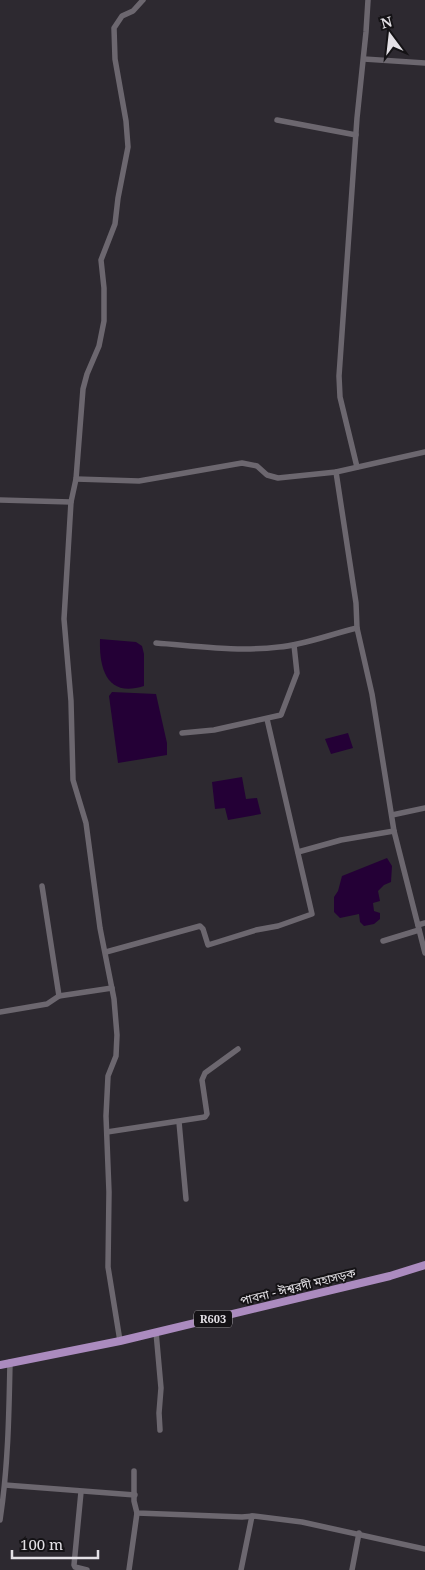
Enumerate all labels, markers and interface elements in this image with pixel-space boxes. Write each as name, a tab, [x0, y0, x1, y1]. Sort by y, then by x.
north arrow	[365, 10, 415, 60]
text: N	[379, 11, 394, 33]
street label: পাবনা - ঈশ্বরদী মহাসড়ক	[238, 1264, 358, 1309]
road number: R603	[194, 1310, 232, 1328]
scale bar	[12, 1528, 99, 1560]
text: 100 m	[20, 1534, 63, 1554]

